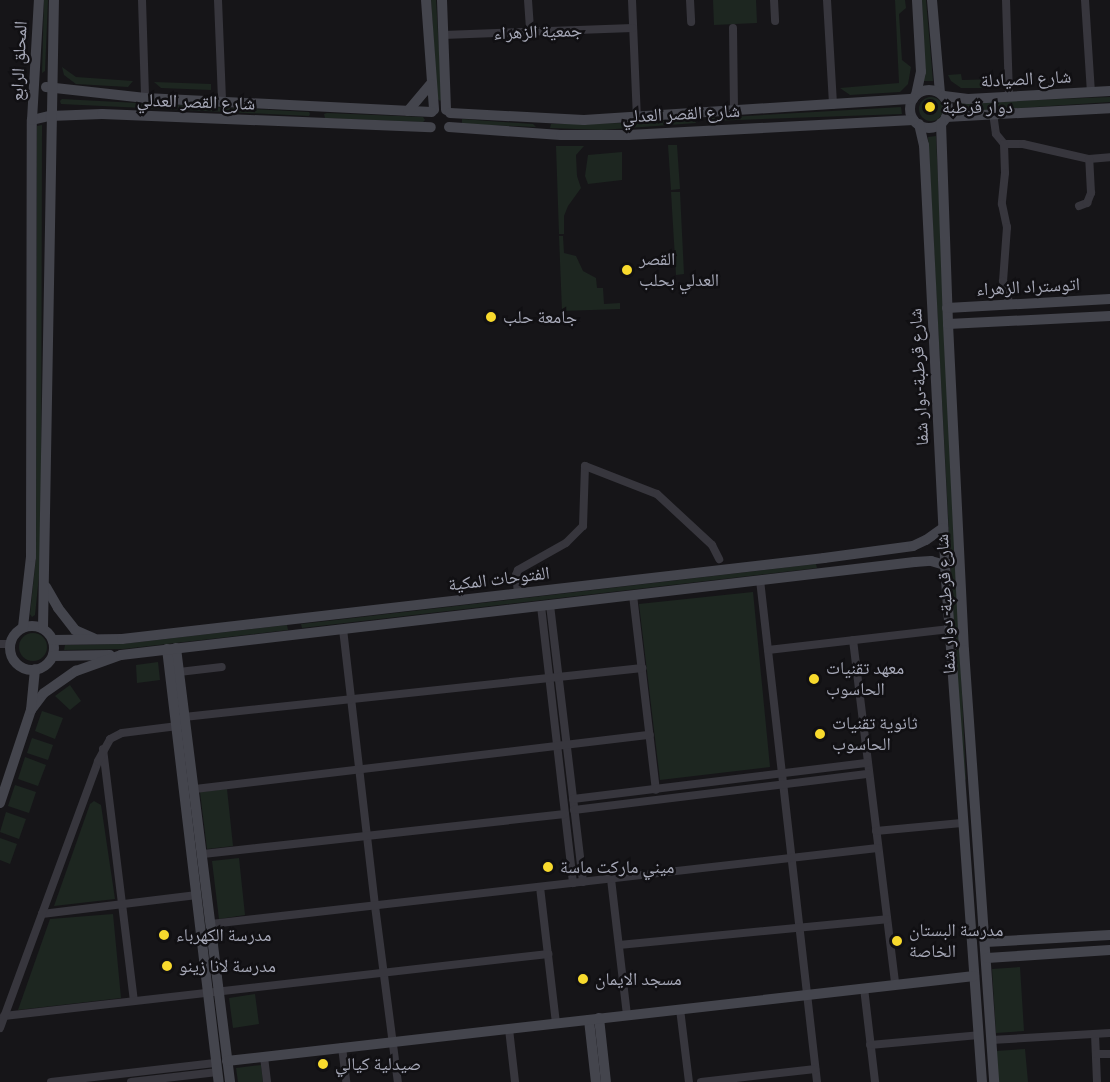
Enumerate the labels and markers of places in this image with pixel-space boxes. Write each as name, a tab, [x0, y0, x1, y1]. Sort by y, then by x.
place label: دوار قرطبة	[942, 96, 1013, 118]
marker: دوار قرطبة	[923, 100, 937, 114]
place label: القصر العدلي بحلب	[639, 249, 719, 292]
marker: القصر العدلي بحلب	[620, 263, 634, 277]
place label: جامعة حلب	[503, 306, 577, 328]
marker: جامعة حلب	[484, 310, 498, 324]
place label: معهد تقنيات الحاسوب	[826, 658, 904, 700]
marker: معهد تقنيات الحاسوب	[807, 672, 821, 686]
place label: ثانوية تقنيات الحاسوب	[832, 713, 918, 756]
marker: ثانوية تقنيات الحاسوب	[813, 727, 827, 741]
place label: ميني ماركت ماسة	[560, 856, 675, 878]
marker: ميني ماركت ماسة	[541, 860, 555, 874]
place label: مدرسة البستان الخاصة	[909, 920, 1003, 962]
place label: مدرسة الكهرباء	[176, 924, 271, 946]
marker: مدرسة الكهرباء	[157, 928, 171, 942]
marker: مدرسة البستان الخاصة	[890, 934, 904, 948]
place label: مدرسة لانا زينو	[179, 955, 276, 977]
marker: مدرسة لانا زينو	[160, 959, 174, 973]
place label: مسجد الايمان	[595, 968, 682, 990]
marker: مسجد الايمان	[576, 972, 590, 986]
place label: صيدلية كيالي	[335, 1053, 421, 1075]
marker: صيدلية كيالي	[316, 1057, 330, 1071]

